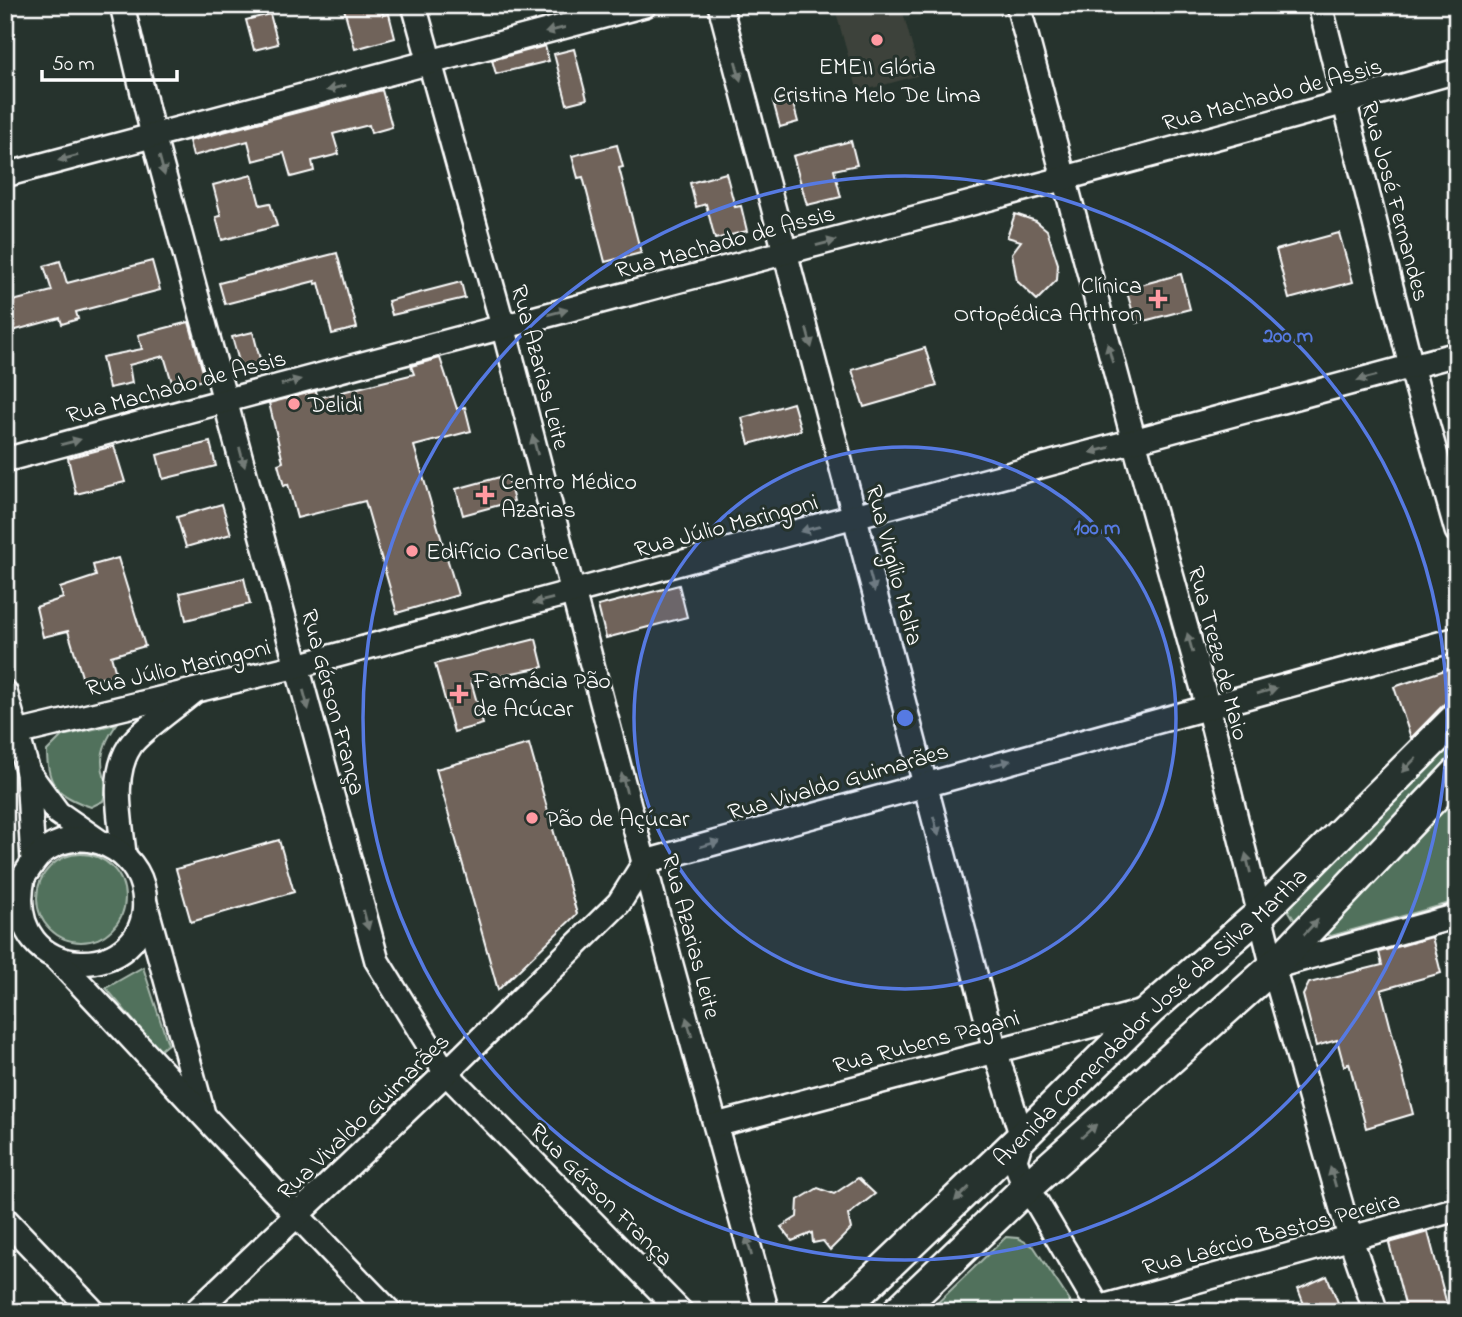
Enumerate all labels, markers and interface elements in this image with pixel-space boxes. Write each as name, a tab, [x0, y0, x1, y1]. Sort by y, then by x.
one-way arrow	[545, 25, 566, 35]
marker: EMEII Glória Cristina Melo De Lima	[869, 32, 885, 48]
scale bar	[42, 38, 177, 82]
text: 50 m	[52, 50, 95, 80]
street label: Rua Machado de Assis	[1159, 50, 1387, 143]
place label: EMEII Glória Cristina Melo De Lima	[773, 51, 981, 114]
one-way arrow	[733, 61, 743, 82]
one-way arrow	[324, 83, 346, 94]
street label: Rua José Fernandes	[1350, 98, 1437, 306]
one-way arrow	[57, 153, 79, 164]
one-way arrow	[157, 156, 168, 178]
street label: Rua Machado de Assis	[612, 197, 840, 290]
one-way arrow	[816, 237, 837, 247]
place label: Clínica Ortopédica Arthron	[954, 270, 1142, 333]
street label: Rua Azarias Leite	[500, 281, 577, 454]
marker: Clínica Ortopédica Arthron	[1148, 289, 1168, 309]
one-way arrow	[547, 306, 569, 317]
text: 200 m	[1262, 322, 1313, 352]
one-way arrow	[804, 327, 815, 349]
one-way arrow	[1104, 341, 1115, 363]
street label: Rua Machado de Assis	[63, 342, 291, 435]
one-way arrow	[1356, 373, 1378, 384]
one-way arrow	[280, 376, 302, 387]
place label: Delidi	[307, 389, 363, 424]
marker: Delidi	[286, 396, 302, 412]
one-way arrow	[529, 433, 540, 455]
one-way arrow	[61, 436, 82, 446]
one-way arrow	[1089, 445, 1111, 456]
one-way arrow	[237, 447, 247, 468]
place label: Centro Médico Azarias	[501, 466, 637, 529]
street label: Rua Virgílio Malta	[854, 482, 931, 650]
marker: Centro Médico Azarias	[475, 485, 495, 505]
street label: Rua Júlio Maringoni	[631, 486, 822, 569]
text: 100 m	[1074, 514, 1120, 544]
one-way arrow	[799, 525, 820, 535]
place label: Edifício Caribe	[426, 536, 569, 571]
marker: Edifício Caribe	[404, 543, 420, 559]
street label: Rua Treze de Maio	[1176, 563, 1257, 745]
one-way arrow	[868, 572, 878, 593]
one-way arrow	[532, 596, 554, 607]
street label: Rua Gérson França	[290, 606, 373, 799]
street label: Rua Júlio Maringoni	[83, 631, 274, 708]
one-way arrow	[1184, 632, 1195, 654]
place label: Farmácia Pão de Acúcar	[472, 665, 611, 728]
one-way arrow	[1257, 685, 1279, 696]
marker: Farmácia Pão de Acúcar	[451, 686, 467, 702]
one-way arrow	[302, 690, 312, 711]
centre of rings	[893, 706, 917, 730]
street label: Rua Vivaldo Guimarães	[724, 735, 953, 832]
one-way arrow	[1400, 757, 1417, 774]
one-way arrow	[990, 758, 1011, 768]
one-way arrow	[618, 772, 629, 794]
place label: Pão de Açúcar	[546, 803, 690, 838]
marker: Pão de Açúcar	[524, 810, 540, 826]
one-way arrow	[932, 816, 942, 837]
one-way arrow	[700, 838, 722, 849]
street label: Rua Azarias Leite	[651, 850, 728, 1023]
one-way arrow	[1242, 852, 1253, 874]
street label: Avenida Comendador José da Silva Martha	[986, 861, 1317, 1176]
one-way arrow	[361, 909, 372, 931]
one-way arrow	[1302, 919, 1318, 936]
street label: Rua Rubens Pagani	[830, 1002, 1024, 1085]
one-way arrow	[683, 1016, 693, 1037]
street label: Rua Vivaldo Guimarães	[271, 1026, 459, 1210]
street label: Rua Gérson França	[520, 1116, 680, 1276]
one-way arrow	[1081, 1124, 1098, 1139]
one-way arrow	[1327, 1166, 1337, 1187]
street label: Rua Laércio Bastos Pereira	[1139, 1184, 1404, 1287]
one-way arrow	[953, 1186, 971, 1202]
one-way arrow	[743, 1235, 754, 1257]

